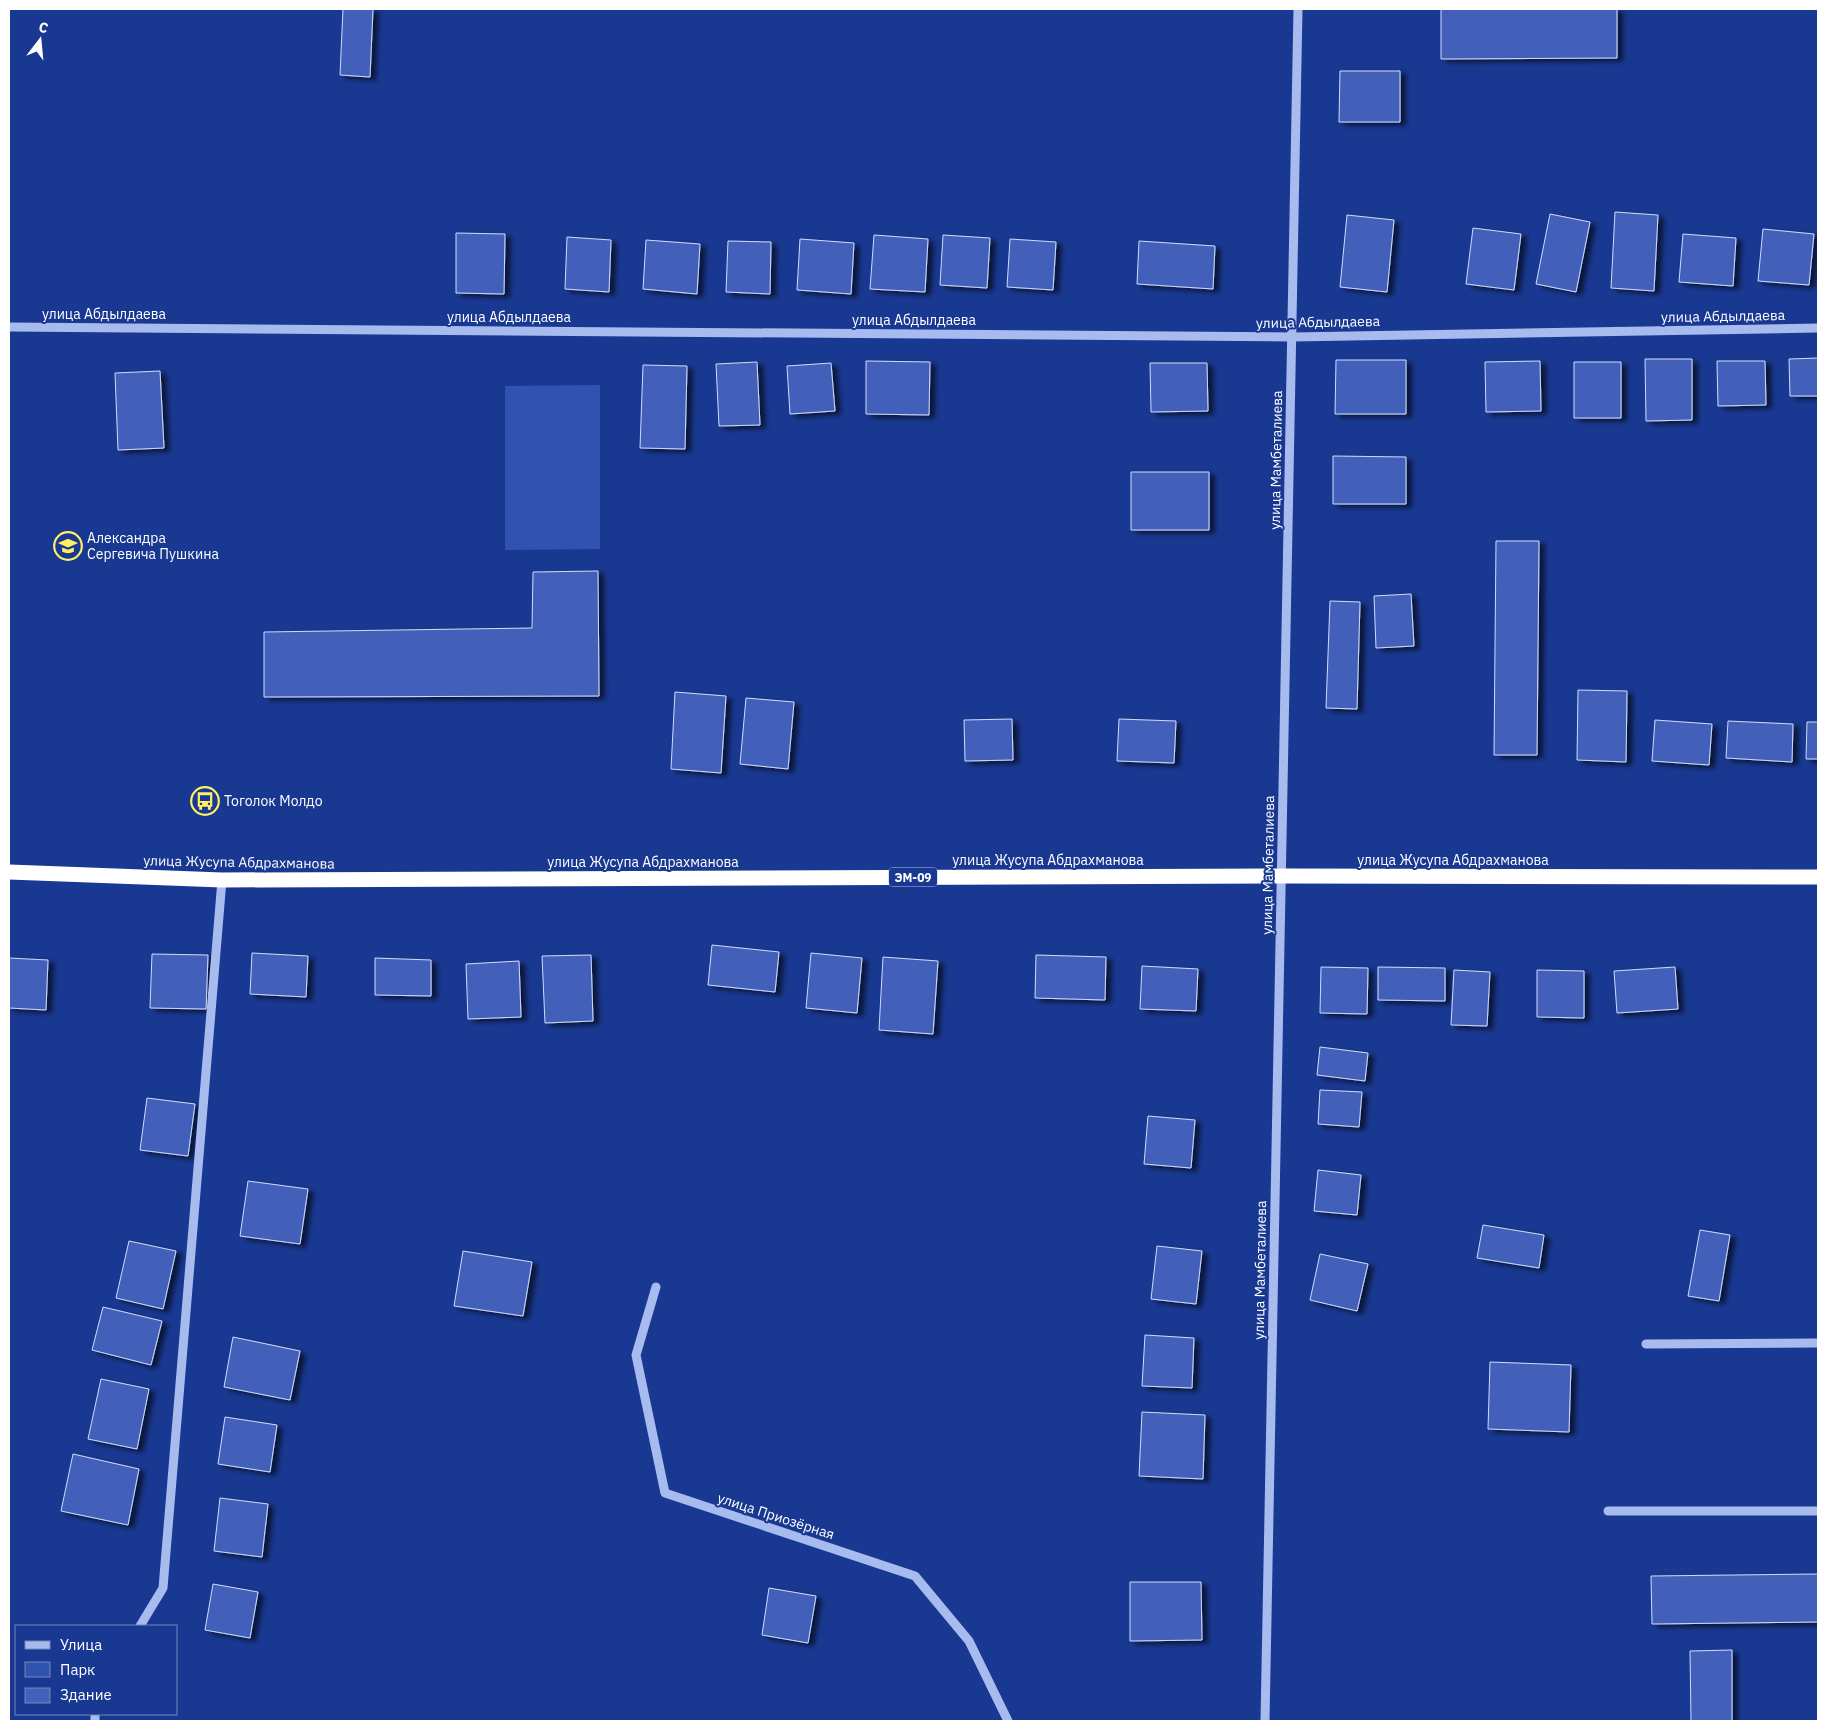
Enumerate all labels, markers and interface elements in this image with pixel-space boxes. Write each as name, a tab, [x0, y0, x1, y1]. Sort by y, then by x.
north arrow	[15, 15, 65, 65]
text: С	[37, 18, 50, 37]
street label: улица Абдылдаева	[42, 305, 167, 323]
street label: улица Абдылдаева	[1661, 306, 1786, 326]
street label: улица Абдылдаева	[447, 308, 572, 326]
street label: улица Абдылдаева	[852, 311, 977, 329]
street label: улица Абдылдаева	[1256, 312, 1381, 332]
street label: улица Мамбеталиева	[1266, 390, 1286, 530]
place label: Александра Сергевича Пушкина	[87, 529, 219, 563]
school or university icon: Александра Сергевича Пушкина	[53, 531, 83, 561]
bus stop icon: Тоголок Молдо	[190, 786, 220, 816]
place label: Тоголок Молдо	[224, 792, 323, 810]
street label: улица Мамбеталиева	[1258, 795, 1278, 935]
street label: улица Жусупа Абдрахманова	[143, 851, 335, 873]
street label: улица Жусупа Абдрахманова	[952, 851, 1144, 869]
street label: улица Жусупа Абдрахманова	[1357, 851, 1549, 869]
street label: улица Жусупа Абдрахманова	[547, 853, 739, 871]
road number: ЭМ-09	[889, 868, 937, 886]
street label: улица Мамбеталиева	[1250, 1200, 1270, 1340]
street label: улица Приозёрная	[715, 1489, 837, 1543]
legend	[15, 1625, 178, 1715]
text: Улица	[60, 1635, 102, 1654]
text: Парк	[60, 1660, 95, 1679]
text: Здание	[60, 1685, 112, 1704]

